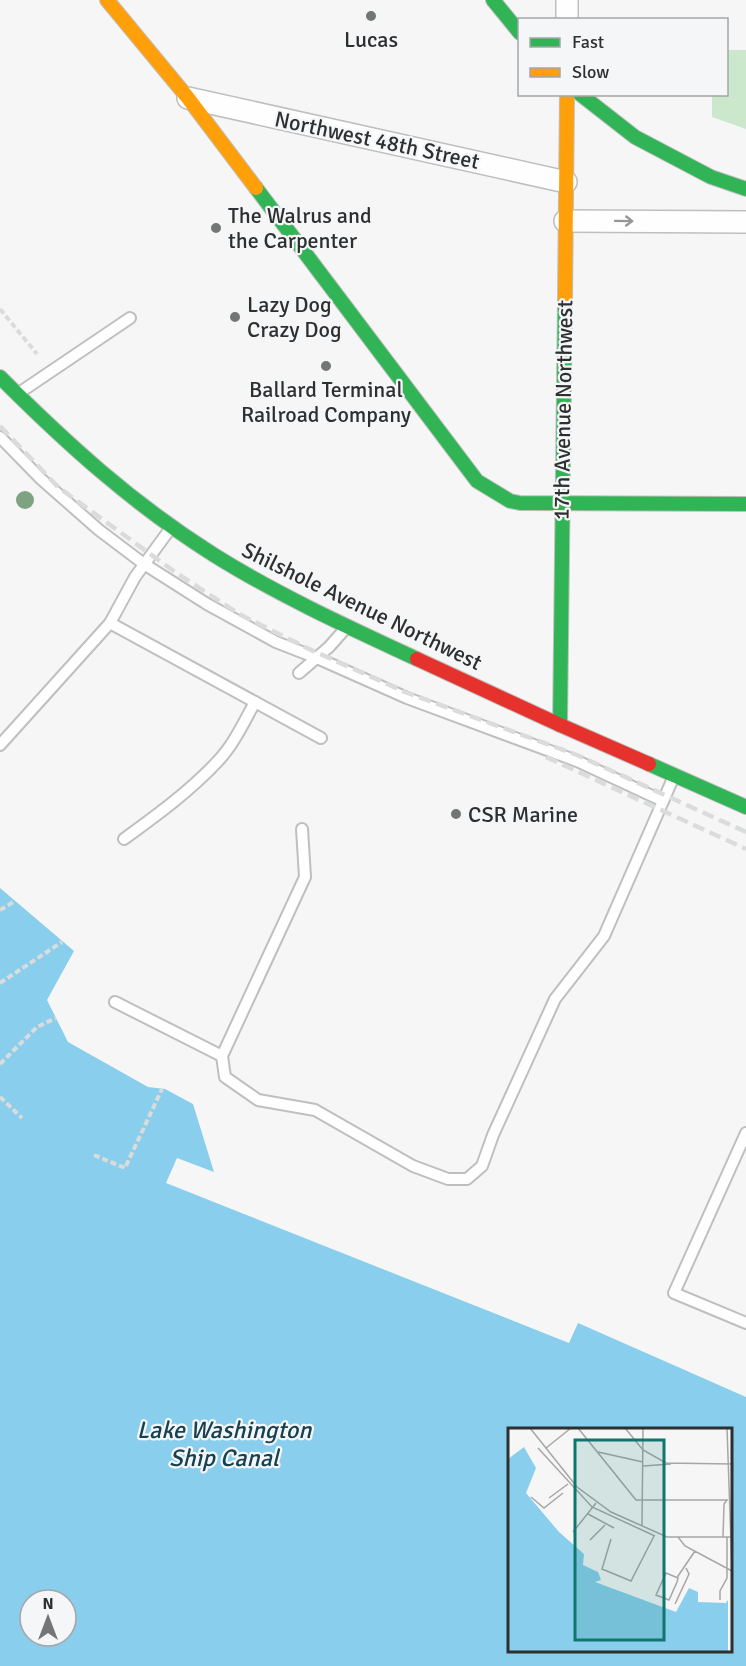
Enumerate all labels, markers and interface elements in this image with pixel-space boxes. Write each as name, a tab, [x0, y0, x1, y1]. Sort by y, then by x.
marker: Lucas	[364, 9, 378, 23]
legend	[518, 18, 728, 96]
place label: Lucas	[344, 26, 398, 53]
text: Fast	[572, 31, 604, 53]
text: Slow	[572, 61, 609, 83]
street label: Northwest 48th Street	[272, 105, 482, 175]
place label: The Walrus and the Carpenter	[228, 202, 372, 254]
one-way arrow	[613, 216, 633, 227]
marker: The Walrus and the Carpenter	[209, 221, 223, 235]
place label: Lazy Dog Crazy Dog	[247, 291, 342, 343]
street label: 17th Avenue Northwest	[548, 299, 578, 520]
marker: Lazy Dog Crazy Dog	[228, 310, 242, 324]
marker: Ballard Terminal Railroad Company	[319, 359, 333, 373]
place label: Ballard Terminal Railroad Company	[241, 376, 412, 428]
street label: Shilshole Avenue Northwest	[238, 536, 487, 676]
place label: CSR Marine	[468, 801, 578, 828]
marker: CSR Marine	[449, 807, 463, 821]
water label: Lake Washington Ship Canal	[137, 1415, 312, 1473]
inset map	[508, 1428, 731, 1651]
north arrow	[18, 1588, 78, 1648]
text: N	[42, 1594, 54, 1614]

